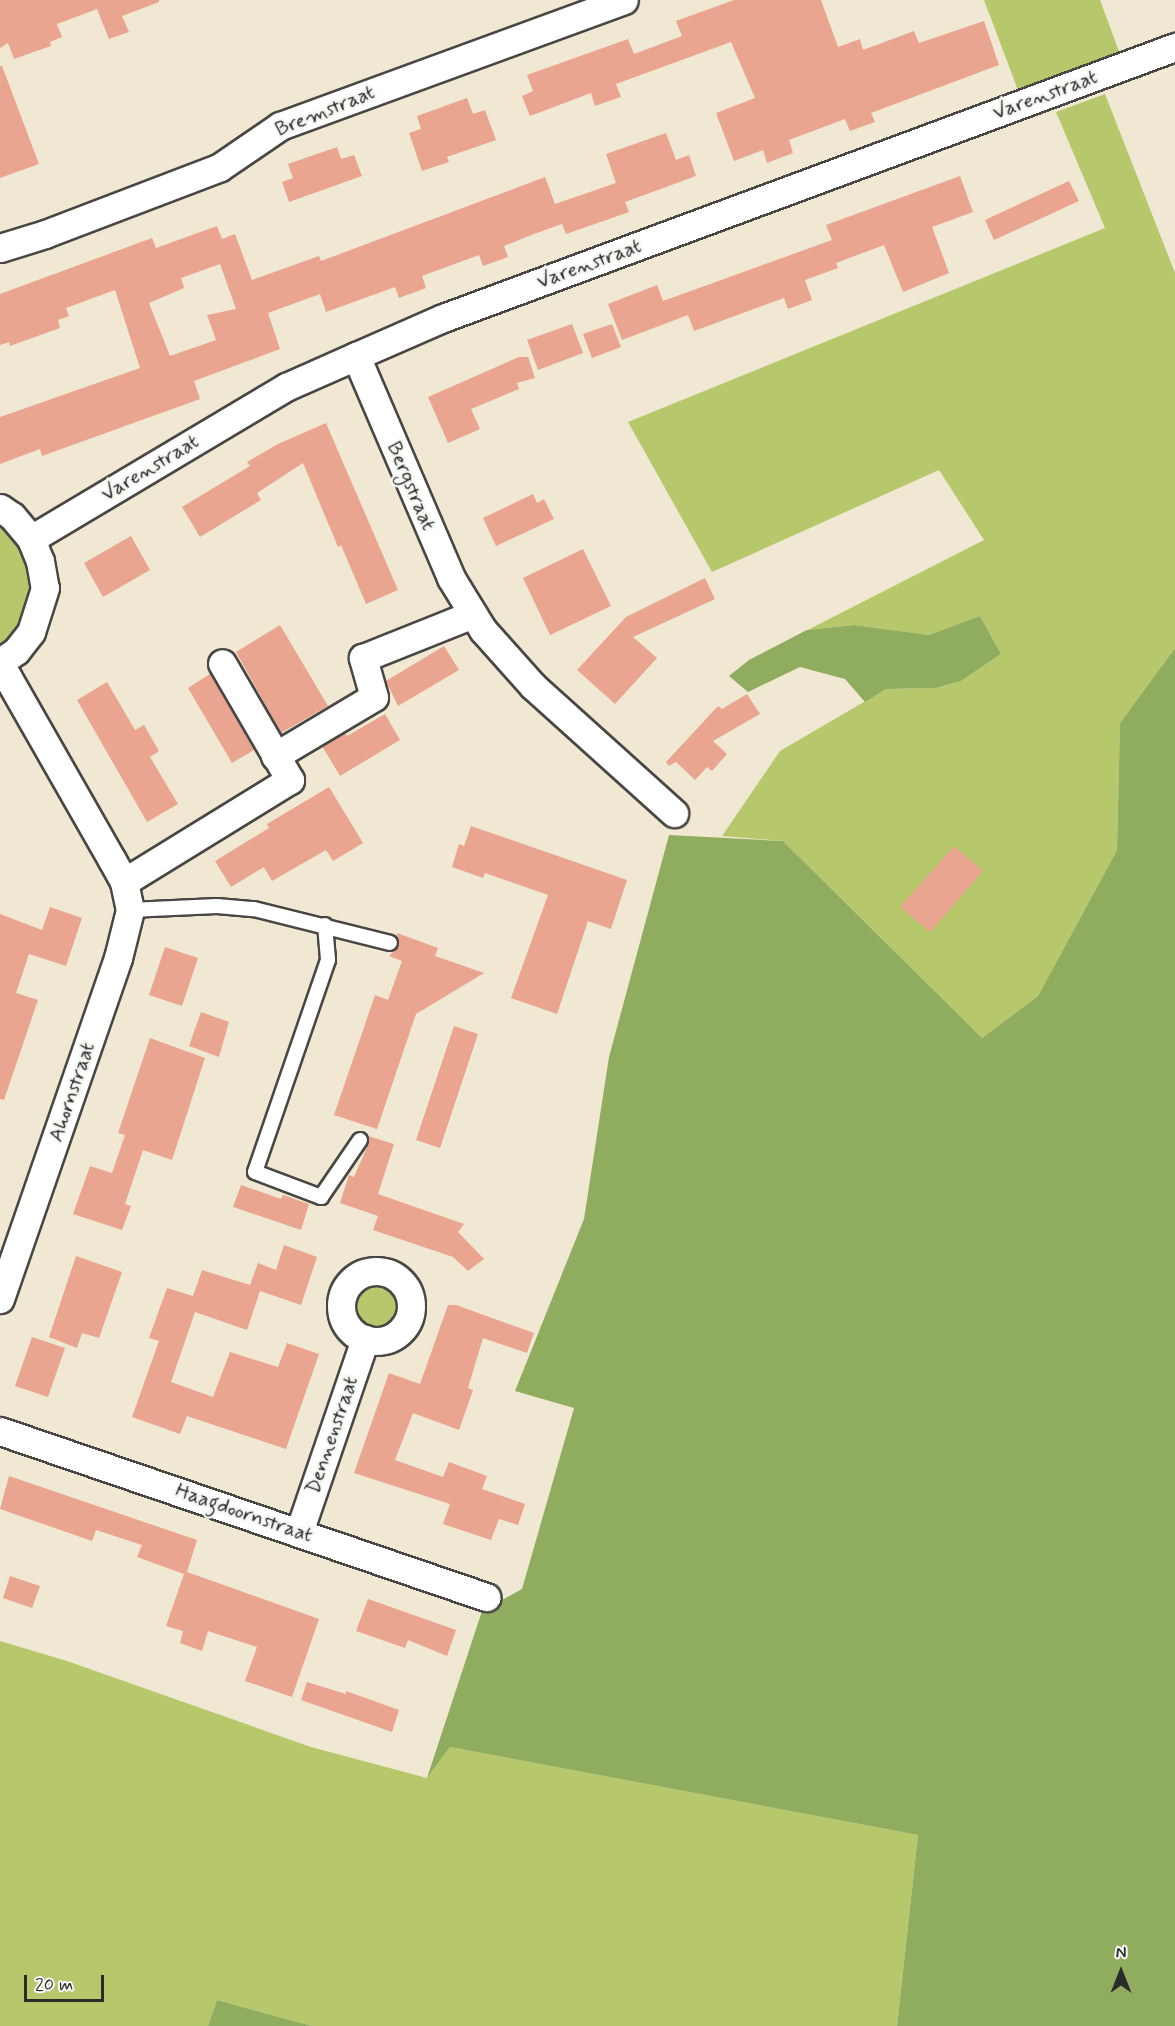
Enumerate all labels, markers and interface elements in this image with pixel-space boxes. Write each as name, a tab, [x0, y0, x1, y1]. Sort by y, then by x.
street label: Varenstraat	[989, 64, 1101, 126]
street label: Bremstraat	[272, 80, 378, 142]
street label: Varenstraat	[533, 233, 645, 295]
street label: Varenstraat	[97, 429, 203, 507]
street label: Bergstraat	[381, 438, 441, 534]
street label: Ahornstraat	[43, 1039, 101, 1145]
street label: Dennenstraat	[300, 1373, 364, 1497]
street label: Haagdoornstraat	[172, 1478, 316, 1548]
north arrow	[1091, 1942, 1151, 2002]
text: N	[1116, 1943, 1126, 1964]
scale bar	[27, 1963, 106, 2001]
text: 20 m	[35, 1973, 73, 1997]

